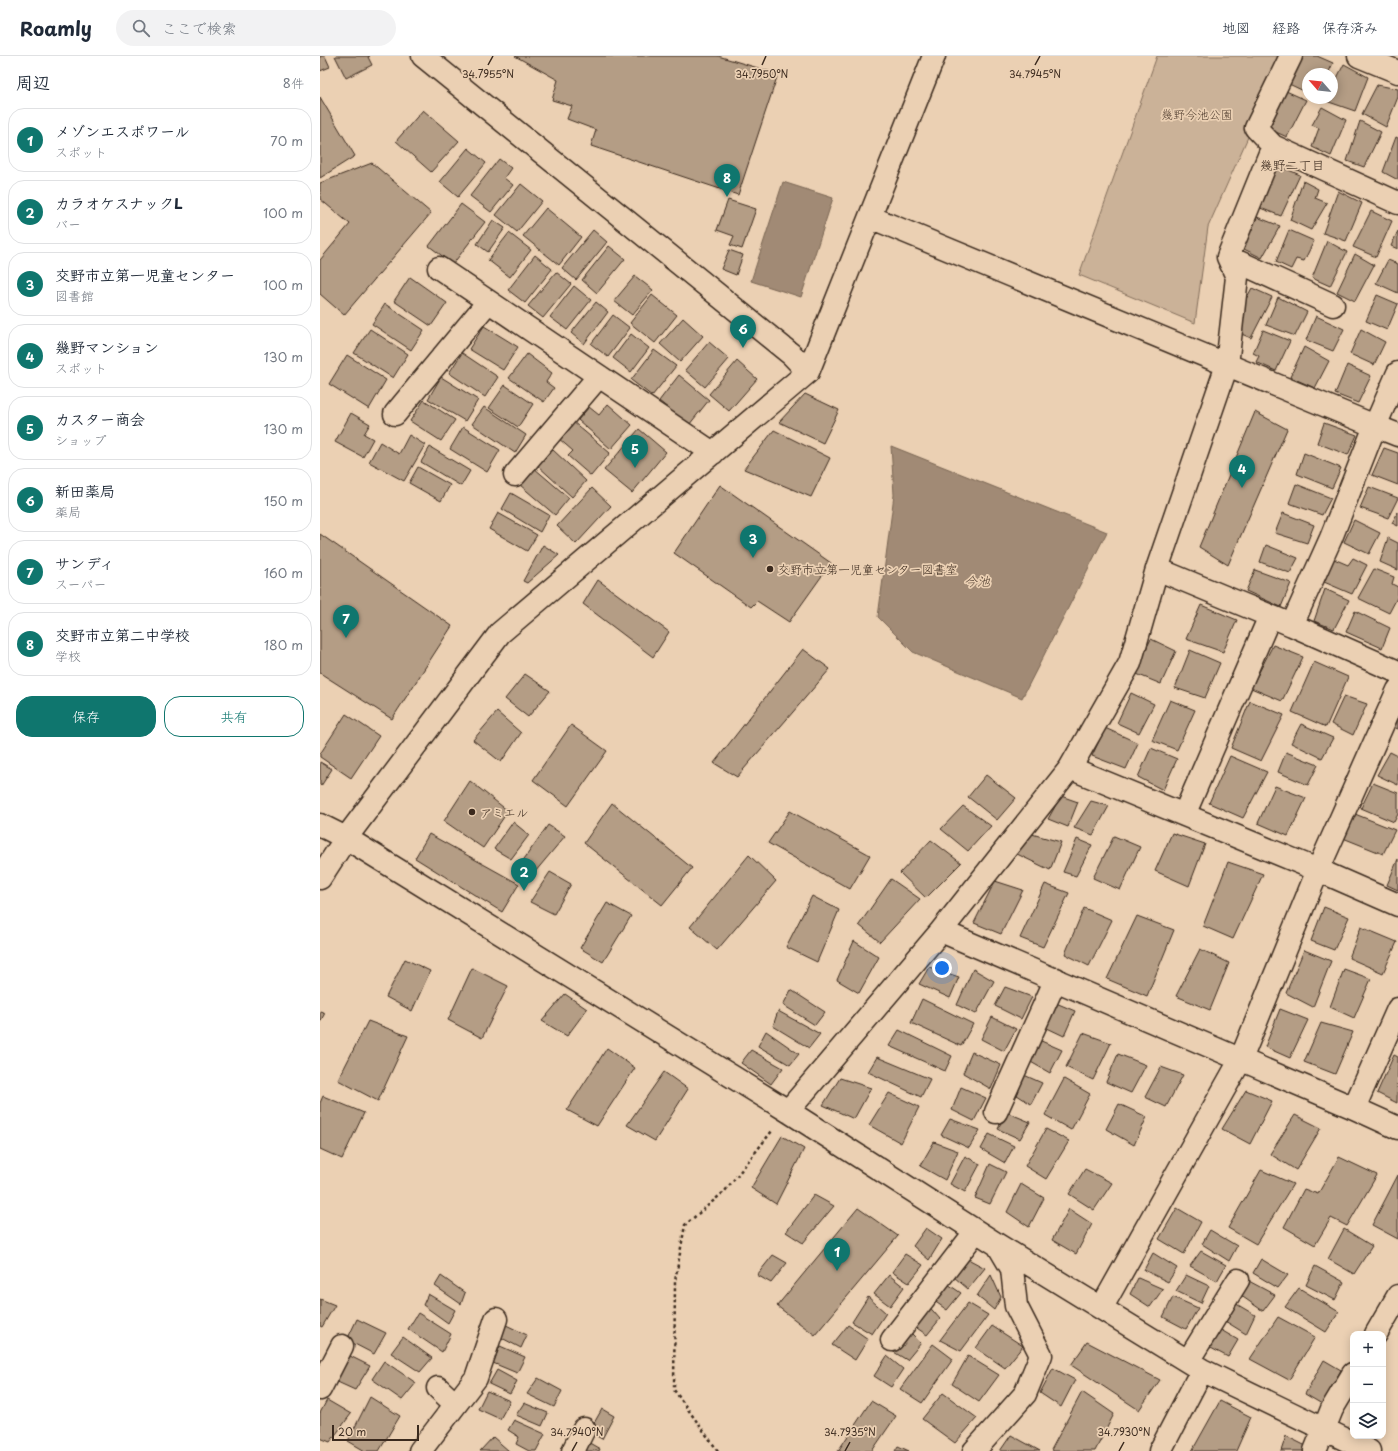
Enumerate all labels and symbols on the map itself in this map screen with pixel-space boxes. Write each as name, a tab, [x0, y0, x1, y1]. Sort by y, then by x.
text: 34.7955°N	[462, 66, 514, 81]
text: 34.7950°N	[736, 66, 789, 81]
text: 34.7945°N	[1009, 66, 1061, 81]
north arrow	[1302, 68, 1338, 104]
park label: 幾野今池公園	[1161, 105, 1233, 123]
district label: 幾野二丁目	[1259, 155, 1325, 174]
pin: 8	[714, 164, 740, 197]
pin: 6	[730, 315, 756, 348]
pin: 5	[622, 435, 648, 468]
pin: 4	[1229, 455, 1255, 488]
pin: 3	[740, 525, 766, 558]
place label: 交野市立第一児童センター図書室	[778, 560, 958, 578]
marker: 交野市立第一児童センター図書室	[765, 564, 775, 574]
water label: 今池	[964, 571, 991, 590]
pin: 7	[333, 605, 359, 638]
place label: アミエル	[480, 803, 528, 821]
marker: アミエル	[467, 807, 477, 817]
pin: 2	[511, 858, 537, 891]
your location	[932, 958, 952, 978]
pin: 1	[824, 1238, 850, 1271]
scale bar	[332, 1423, 419, 1442]
text: 34.7940°N	[550, 1424, 604, 1439]
text: 34.7935°N	[824, 1424, 876, 1439]
text: 34.7930°N	[1097, 1424, 1151, 1439]

